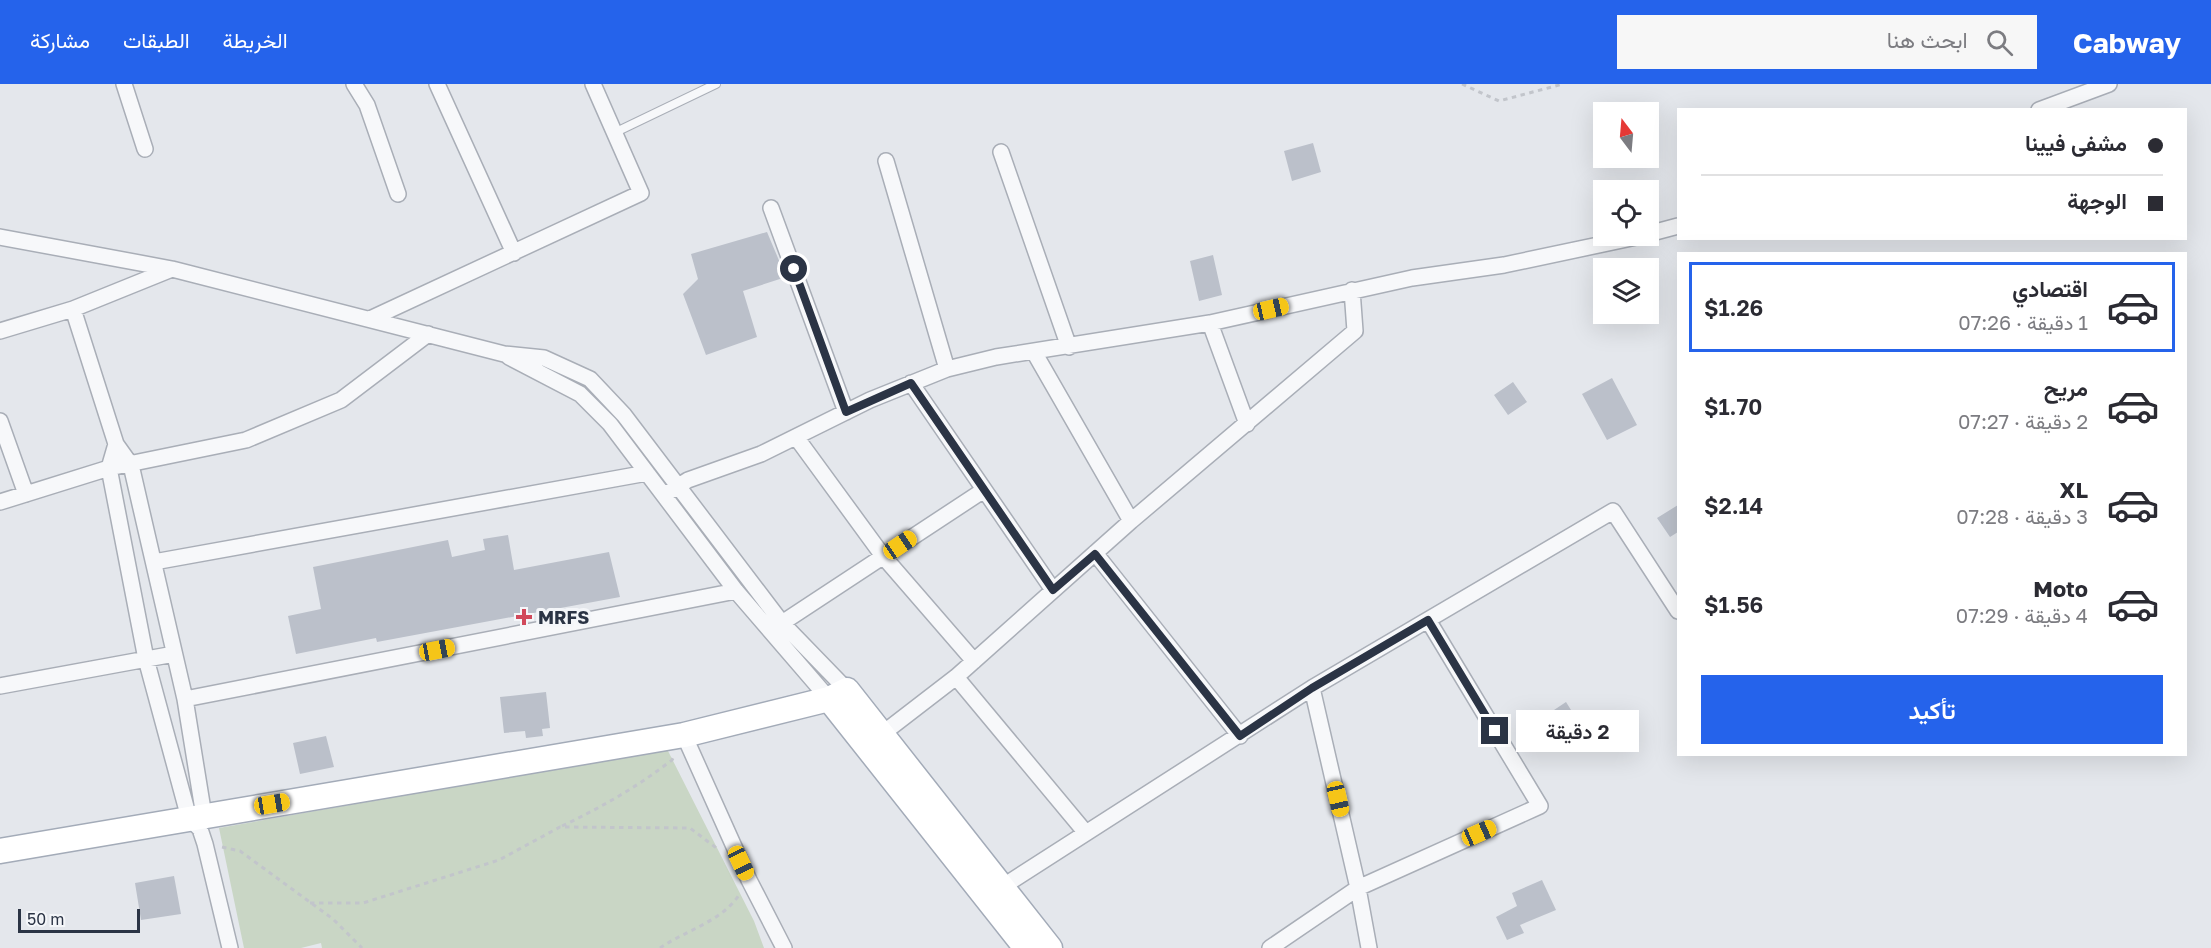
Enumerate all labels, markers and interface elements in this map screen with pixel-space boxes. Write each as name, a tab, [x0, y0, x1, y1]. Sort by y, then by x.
search box	[1617, 15, 2037, 69]
text: ابحث هنا	[1887, 26, 1968, 53]
icon: search	[1983, 26, 2016, 59]
text: Cabway	[2073, 26, 2181, 59]
text: مشاركة	[30, 27, 90, 53]
text: الطبقات	[123, 27, 190, 53]
text: الخريطة	[223, 27, 288, 53]
north arrow	[1593, 102, 1659, 168]
map controls	[1593, 102, 1659, 324]
text: مشفى فيينا	[2025, 129, 2127, 156]
button: locate	[1593, 180, 1659, 246]
text: الوجهة	[2067, 187, 2127, 214]
route start	[780, 255, 807, 282]
button: layers	[1593, 258, 1659, 324]
text: اقتصادي	[2012, 275, 2088, 302]
icon: car	[2106, 280, 2160, 334]
text: $1.26	[1704, 294, 1763, 321]
car	[1251, 296, 1291, 322]
text: 1 دقيقة · 07:26	[1958, 310, 2088, 334]
text: مريح	[2044, 374, 2088, 401]
icon: car	[2106, 379, 2160, 433]
text: $1.70	[1704, 393, 1762, 420]
text: 2 دقيقة · 07:27	[1958, 409, 2088, 433]
text: XL	[2060, 476, 2088, 503]
icon: car	[2106, 478, 2160, 532]
text: $2.14	[1704, 492, 1763, 519]
text: 3 دقيقة · 07:28	[1956, 504, 2088, 528]
car	[880, 527, 920, 563]
text: Moto	[2033, 575, 2088, 602]
icon: car	[2106, 577, 2160, 631]
text: $1.56	[1704, 591, 1763, 618]
text: 4 دقيقة · 07:29	[1956, 603, 2088, 627]
place label: MRFS	[538, 606, 589, 628]
marker: MRFS	[515, 608, 533, 626]
car	[418, 638, 456, 662]
button: تأكيد	[1701, 675, 2163, 744]
callout: 2 دقيقة	[1516, 710, 1639, 752]
route end	[1481, 717, 1508, 744]
text: 2 دقيقة	[1546, 719, 1609, 743]
car	[1325, 779, 1351, 819]
car	[253, 792, 291, 816]
car	[1459, 817, 1499, 849]
car	[725, 843, 757, 883]
scale bar	[18, 906, 140, 934]
text: 50 m	[27, 909, 64, 929]

